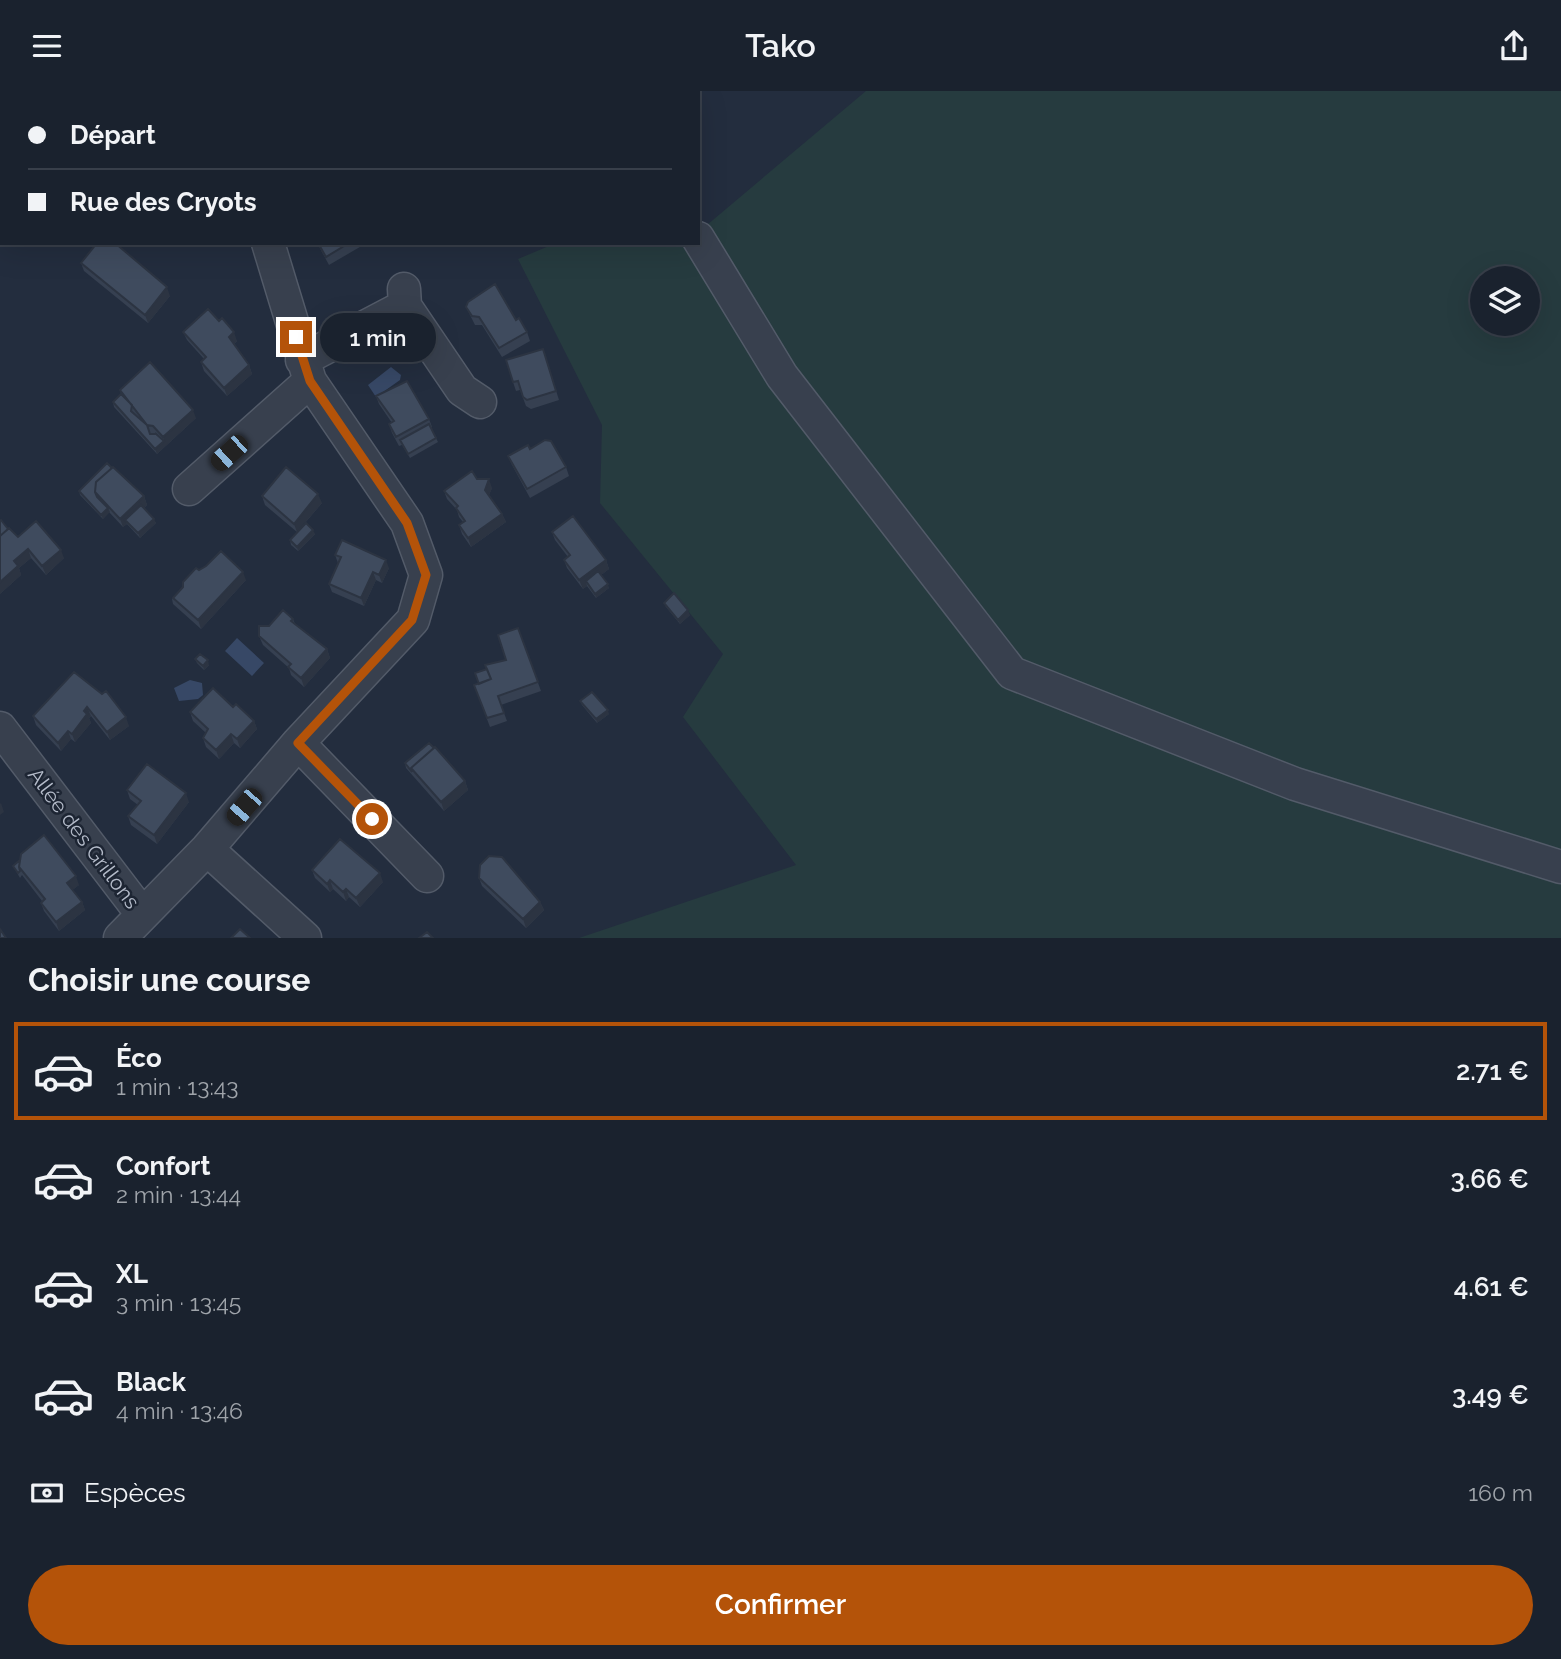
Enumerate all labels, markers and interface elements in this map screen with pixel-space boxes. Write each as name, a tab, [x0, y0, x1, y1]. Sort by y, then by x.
icon: menu	[28, 27, 66, 65]
text: Tako	[745, 27, 816, 64]
icon: share	[1495, 27, 1533, 65]
text: Départ	[70, 120, 156, 150]
text: Rue des Cryots	[70, 187, 257, 217]
map controls	[1470, 266, 1540, 336]
button: layers	[1470, 266, 1540, 336]
callout: 1 min	[320, 313, 436, 361]
route end	[280, 321, 312, 353]
text: 1 min	[349, 324, 407, 351]
car	[207, 431, 252, 475]
street label: Allée des Grillons	[23, 763, 145, 913]
car	[223, 784, 266, 830]
route start	[356, 803, 388, 835]
text: Choisir une course	[28, 961, 311, 998]
icon: car	[32, 1040, 95, 1103]
text: Éco	[116, 1043, 162, 1073]
text: 2.71 €	[1456, 1056, 1529, 1086]
text: 1 min · 13:43	[116, 1073, 239, 1100]
icon: car	[32, 1148, 95, 1211]
text: Confort	[116, 1151, 210, 1181]
text: 3.66 €	[1450, 1164, 1529, 1194]
text: 2 min · 13:44	[116, 1181, 241, 1208]
icon: car	[32, 1256, 95, 1319]
text: XL	[116, 1259, 148, 1289]
text: 4.61 €	[1454, 1272, 1529, 1302]
text: 3 min · 13:45	[116, 1289, 241, 1316]
icon: car	[32, 1364, 95, 1427]
text: Black	[116, 1367, 186, 1397]
text: 3.49 €	[1452, 1380, 1529, 1410]
text: 4 min · 13:46	[116, 1397, 243, 1424]
icon: cash	[28, 1474, 66, 1512]
text: Espèces	[84, 1478, 186, 1508]
text: 160 m	[1468, 1479, 1533, 1506]
button: Confirmer	[28, 1565, 1533, 1645]

